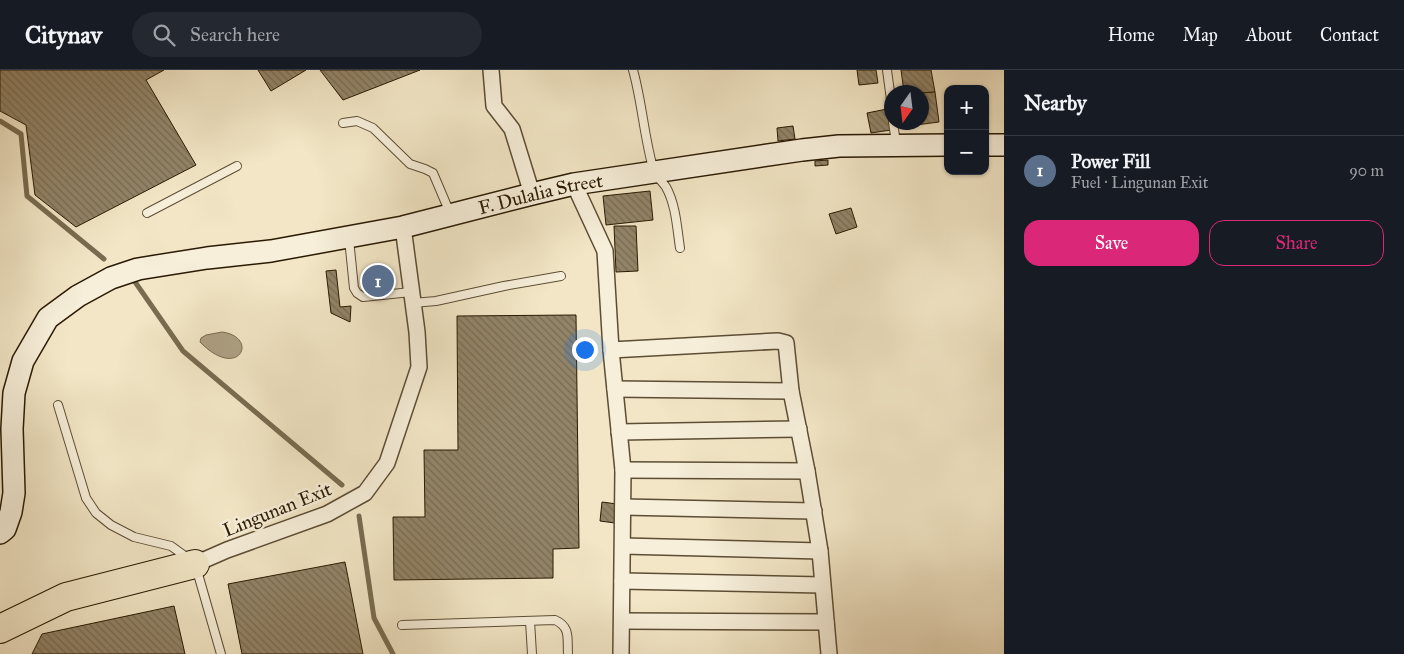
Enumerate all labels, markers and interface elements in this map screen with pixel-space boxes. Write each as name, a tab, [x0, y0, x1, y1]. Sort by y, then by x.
search box	[132, 12, 482, 57]
text: Citynav	[25, 20, 102, 50]
icon: search	[150, 21, 178, 49]
text: Search here	[190, 23, 280, 46]
text: Home	[1108, 24, 1155, 46]
text: Map	[1183, 24, 1218, 46]
text: About	[1246, 24, 1292, 46]
text: Contact	[1320, 24, 1379, 46]
north arrow	[884, 85, 929, 130]
map controls	[944, 85, 989, 175]
button: +	[944, 85, 989, 130]
text: Nearby	[1024, 90, 1087, 116]
button: −	[944, 130, 989, 175]
text: Power Fill	[1071, 150, 1150, 173]
text: 1	[1037, 161, 1043, 180]
text: 90 m	[1349, 161, 1384, 180]
street label: F. Dulalia Street	[476, 169, 605, 219]
text: Fuel · Lingunan Exit	[1071, 173, 1208, 192]
button: Save	[1024, 220, 1199, 266]
button: Share	[1209, 220, 1384, 266]
pin: 1	[362, 262, 394, 300]
your location	[572, 337, 598, 363]
street label: Lingunan Exit	[219, 477, 336, 543]

